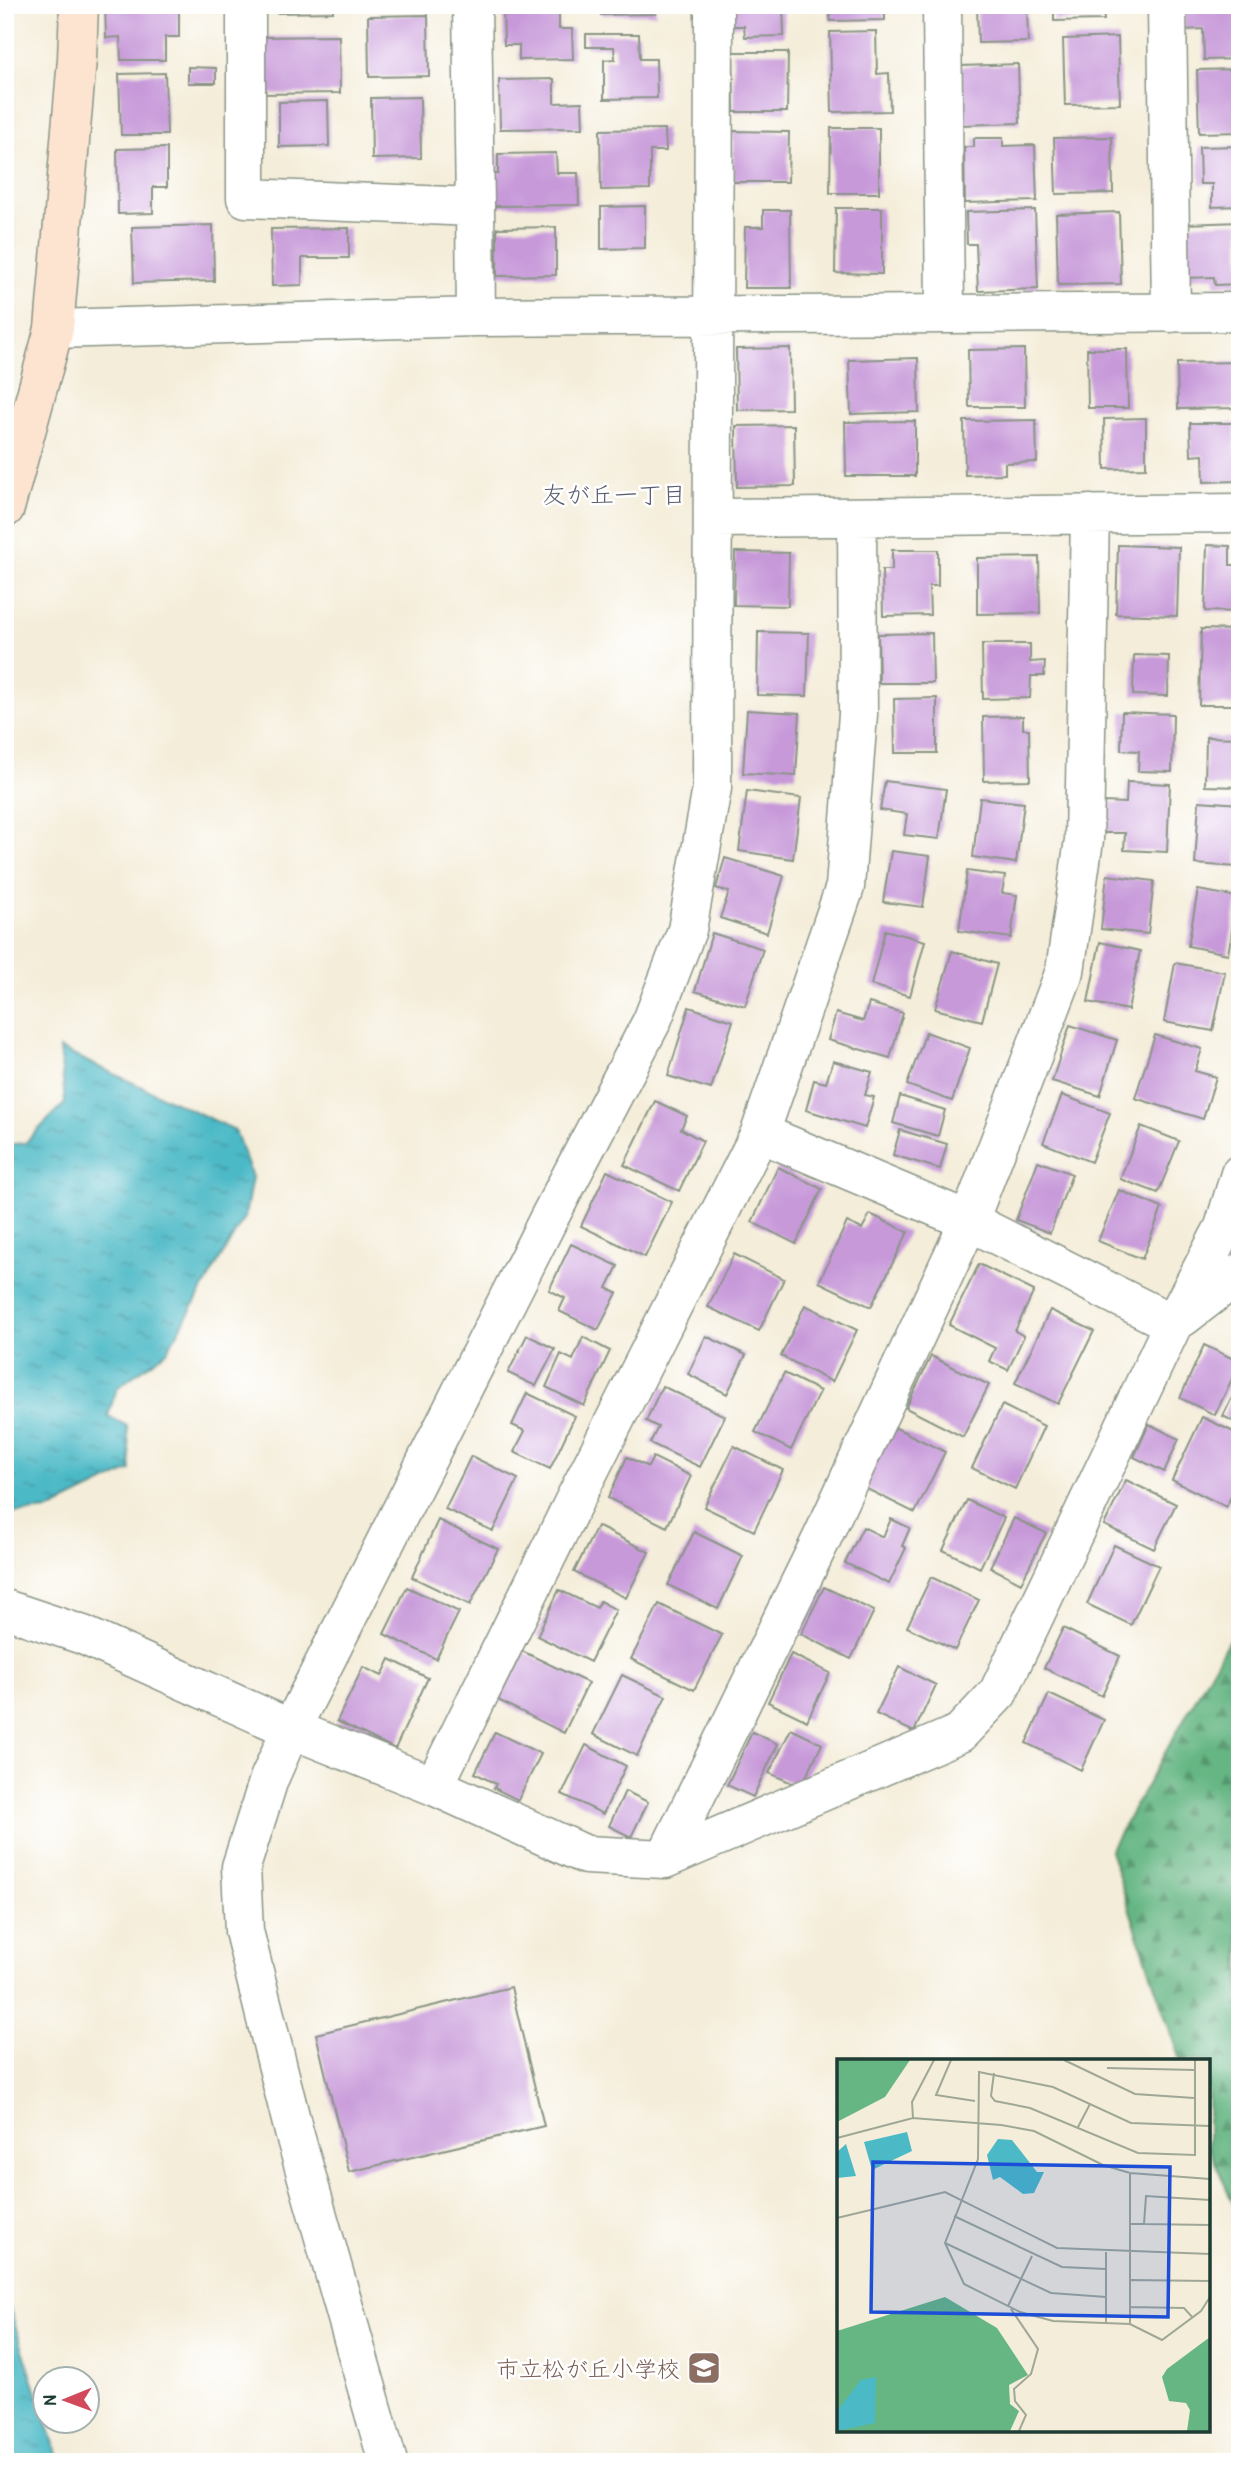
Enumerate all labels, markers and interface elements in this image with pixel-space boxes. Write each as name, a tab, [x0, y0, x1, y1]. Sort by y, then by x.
district label: 友が丘一丁目	[542, 478, 686, 510]
inset map	[837, 2059, 1210, 2432]
school or university icon: 市立松が丘小学校	[685, 2349, 723, 2387]
place label: 市立松が丘小学校	[496, 2353, 680, 2384]
north arrow	[32, 2366, 102, 2436]
text: N	[36, 2395, 62, 2406]

